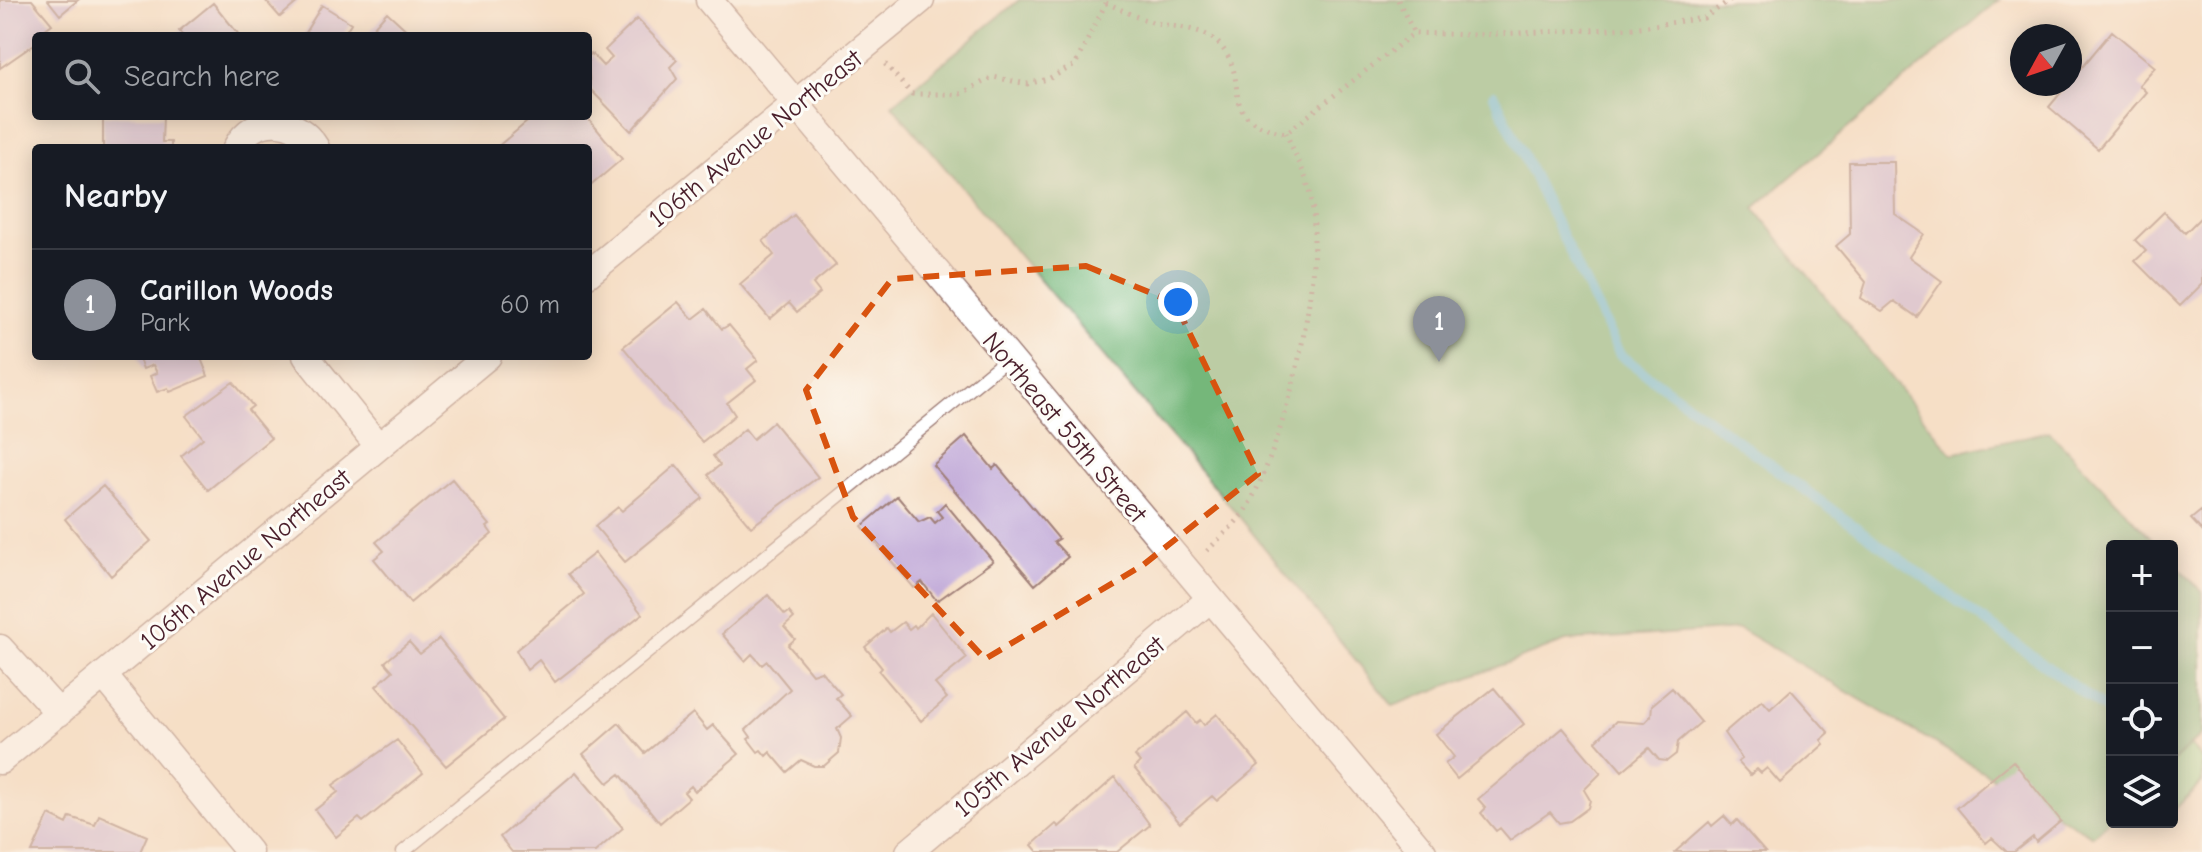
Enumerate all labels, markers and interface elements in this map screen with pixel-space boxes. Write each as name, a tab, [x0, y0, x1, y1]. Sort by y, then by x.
north arrow	[2010, 24, 2082, 96]
search box	[32, 32, 592, 120]
street label: 106th Avenue Northeast	[643, 43, 869, 234]
icon: search	[60, 54, 104, 98]
text: Search here	[124, 59, 280, 94]
text: Nearby	[64, 176, 167, 216]
text: Carillon Woods	[140, 273, 333, 308]
your location	[1158, 282, 1198, 322]
text: 1	[85, 290, 95, 320]
text: 60 m	[500, 290, 560, 320]
pin: 1	[1413, 296, 1465, 362]
text: Park	[140, 308, 190, 338]
street label: Northeast 55th Street	[976, 326, 1154, 530]
street label: 106th Avenue Northeast	[134, 462, 358, 657]
map controls	[2106, 540, 2178, 828]
button: +	[2106, 540, 2178, 612]
button: −	[2106, 612, 2178, 684]
street label: 105th Avenue Northeast	[948, 629, 1172, 824]
button: locate	[2106, 684, 2178, 756]
button: layers	[2106, 756, 2178, 828]

